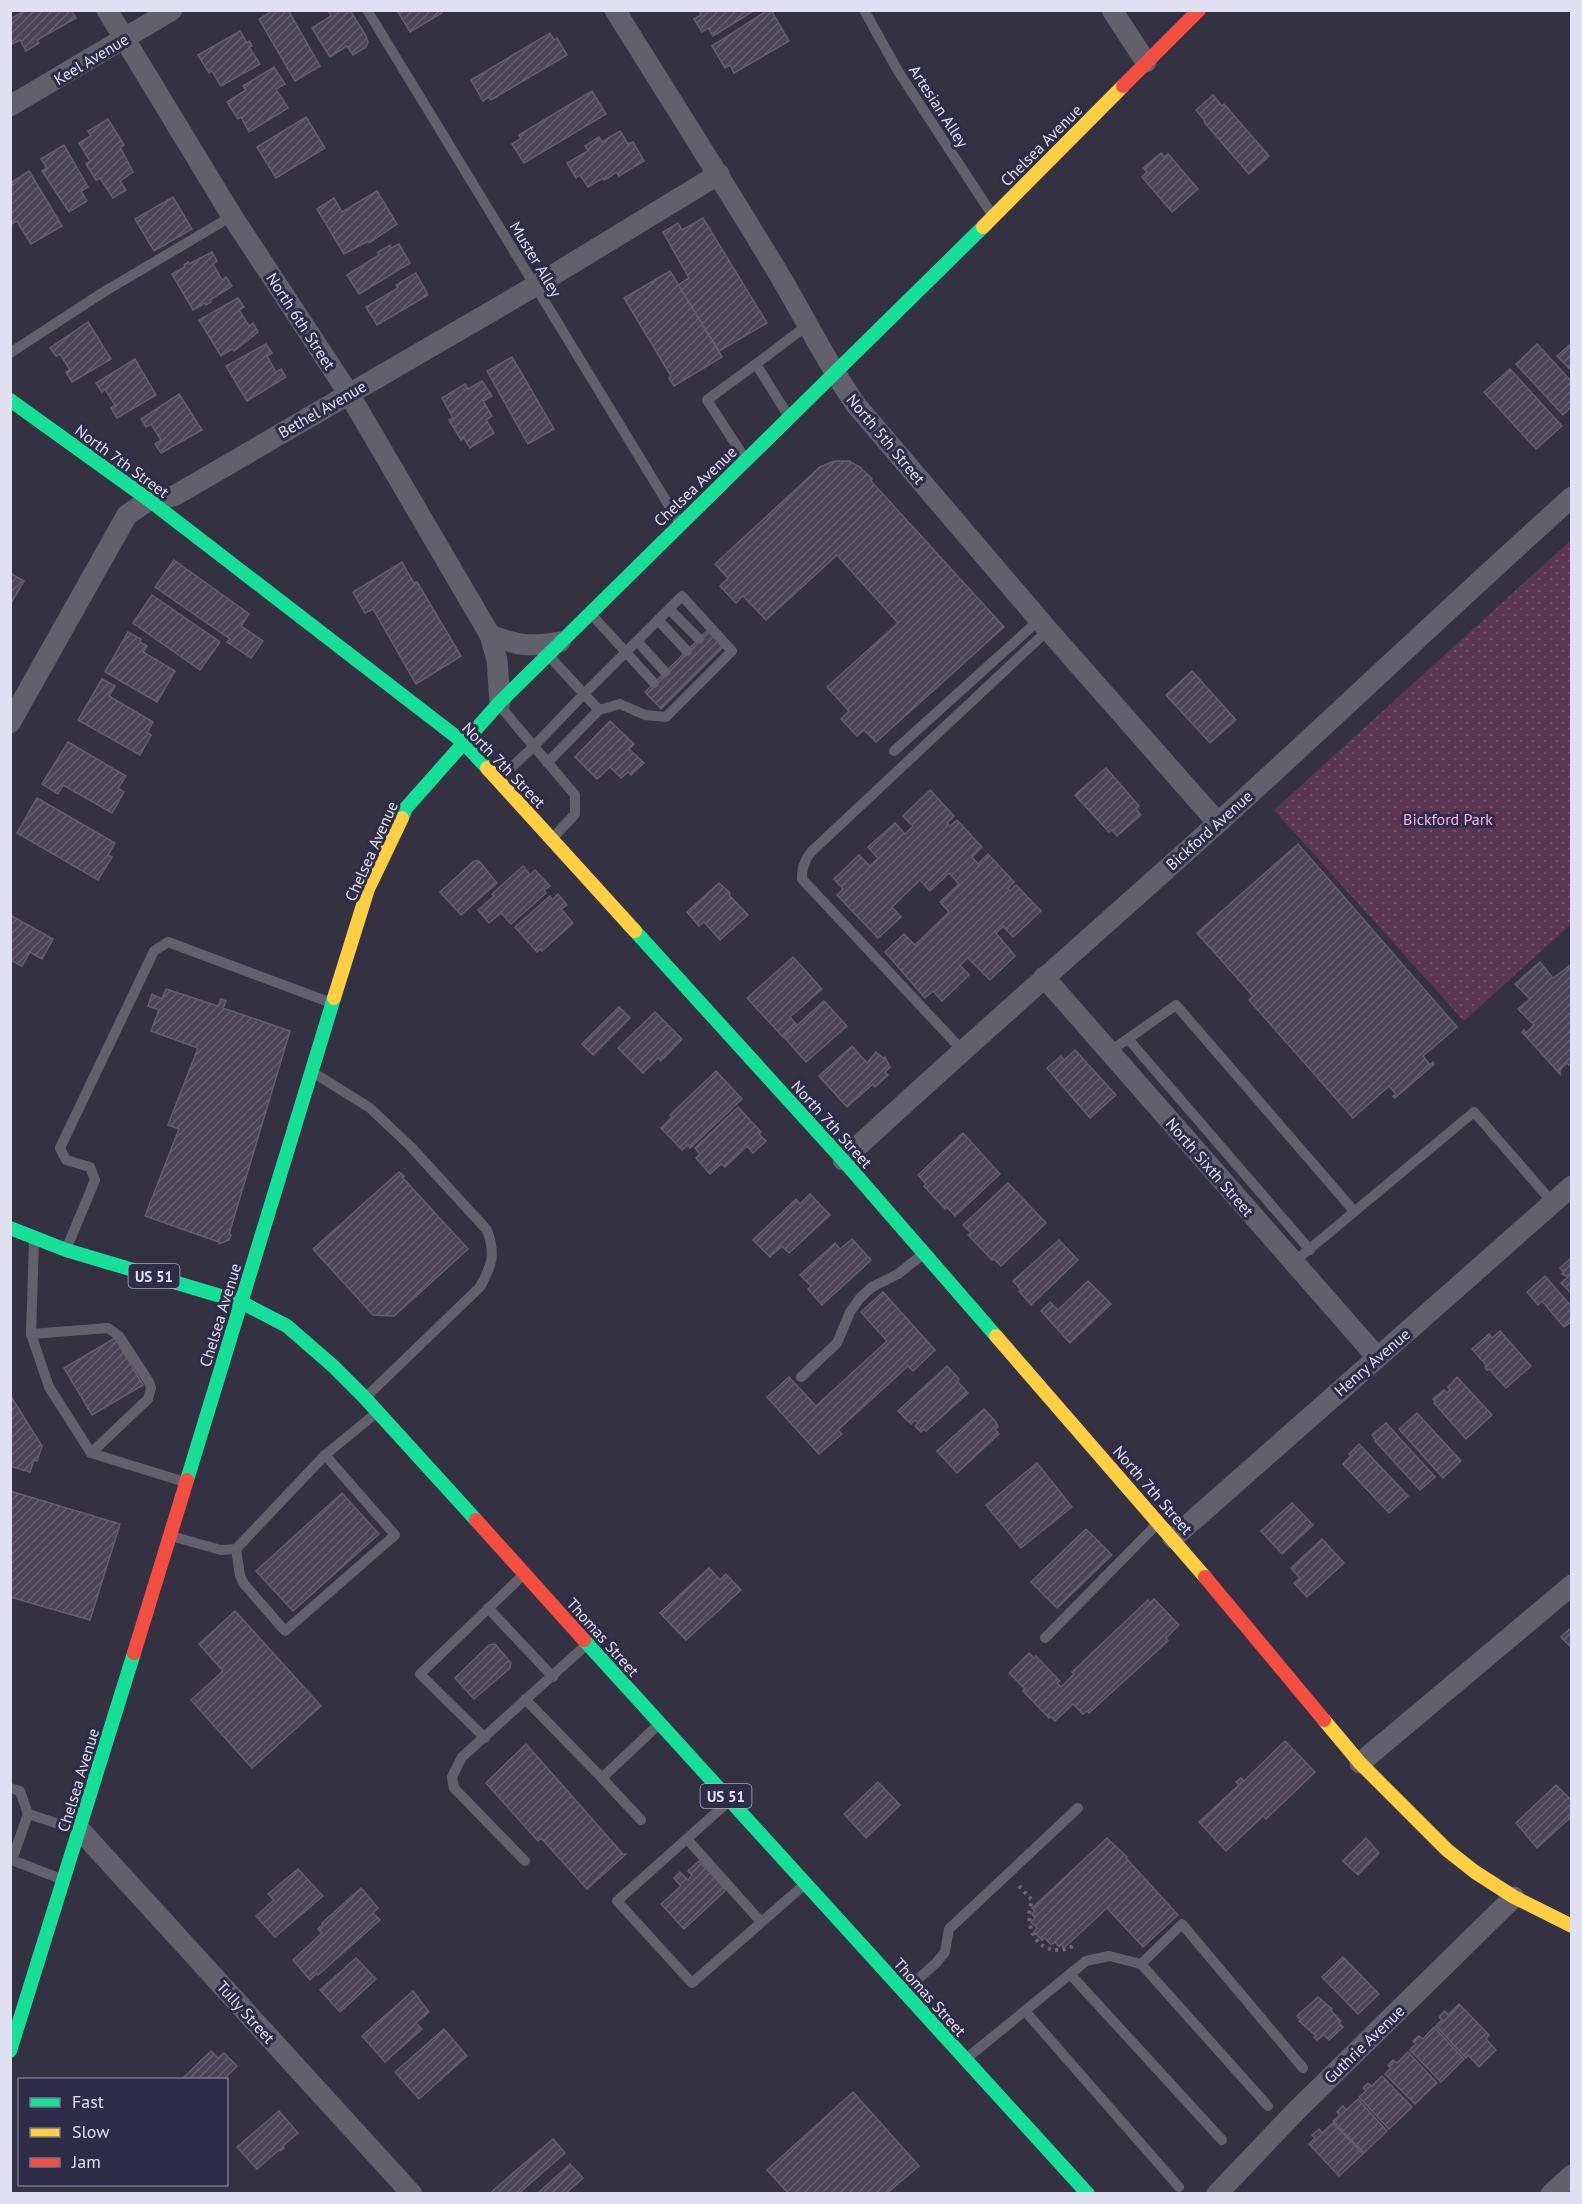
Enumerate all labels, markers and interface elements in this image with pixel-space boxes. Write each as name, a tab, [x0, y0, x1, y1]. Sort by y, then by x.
street label: Keel Avenue	[50, 29, 132, 89]
street label: Artesian Alley	[905, 61, 973, 151]
street label: Chelsea Avenue	[996, 100, 1086, 190]
street label: Muster Alley	[506, 218, 567, 301]
street label: North 6th Street	[262, 269, 340, 374]
street label: Bethel Avenue	[274, 376, 370, 442]
street label: North 5th Street	[842, 390, 930, 489]
street label: North 7th Street	[71, 420, 173, 502]
street label: Chelsea Avenue	[649, 442, 741, 530]
street label: North 7th Street	[458, 718, 550, 812]
street label: Bickford Avenue	[1162, 786, 1256, 874]
street label: Chelsea Avenue	[340, 798, 402, 904]
park label: Bickford Park	[1403, 809, 1493, 829]
street label: North 7th Street	[787, 1076, 877, 1172]
street label: North Sixth Street	[1162, 1114, 1259, 1221]
street label: Chelsea Avenue	[195, 1261, 245, 1369]
road number: US 51	[128, 1264, 180, 1288]
street label: Henry Avenue	[1330, 1324, 1414, 1400]
street label: North 7th Street	[1109, 1441, 1197, 1539]
street label: Thomas Street	[562, 1594, 644, 1681]
street label: Chelsea Avenue	[53, 1726, 103, 1834]
road number: US 51	[700, 1784, 752, 1808]
street label: Thomas Street	[889, 1954, 971, 2041]
street label: Tully Street	[213, 1977, 280, 2048]
street label: Guthrie Avenue	[1320, 2001, 1408, 2087]
legend	[18, 2078, 228, 2186]
text: Fast	[72, 2090, 104, 2113]
text: Slow	[72, 2120, 110, 2143]
text: Jam	[71, 2150, 101, 2173]

